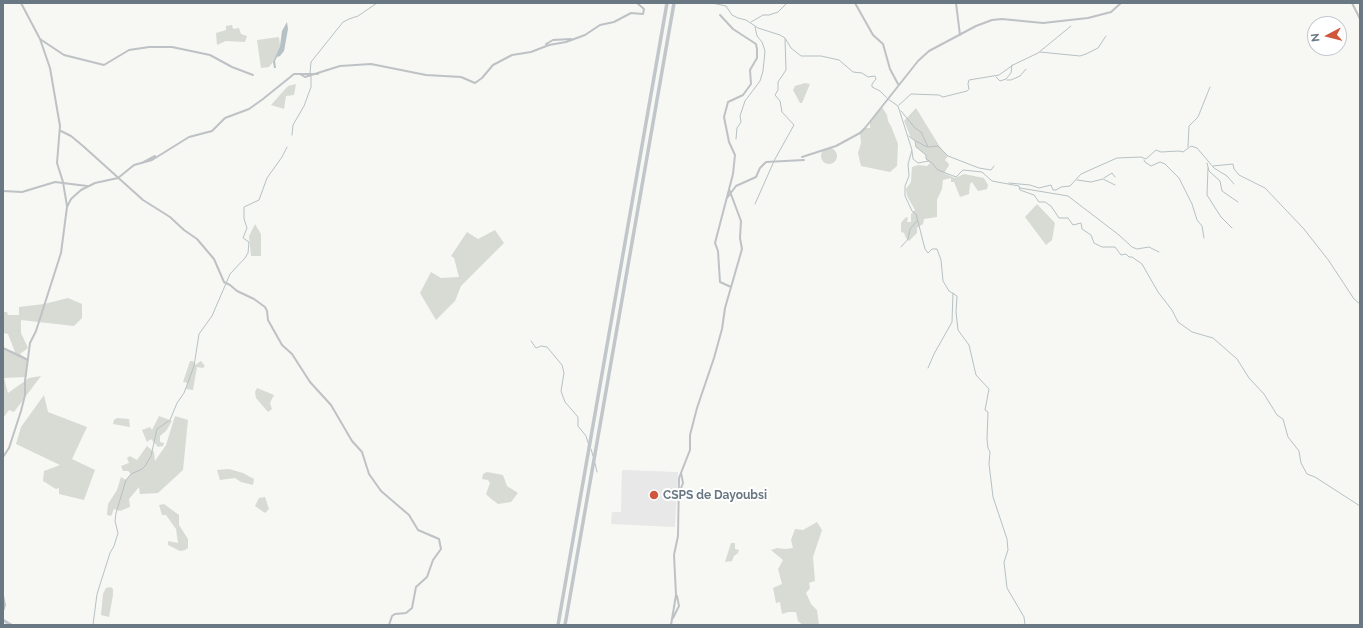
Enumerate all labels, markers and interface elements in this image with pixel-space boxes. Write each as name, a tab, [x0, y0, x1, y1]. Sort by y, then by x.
north arrow	[1307, 16, 1347, 56]
text: N	[1309, 32, 1323, 42]
place label: CSPS de Dayoubsi	[663, 488, 767, 502]
marker: CSPS de Dayoubsi	[648, 489, 660, 501]

